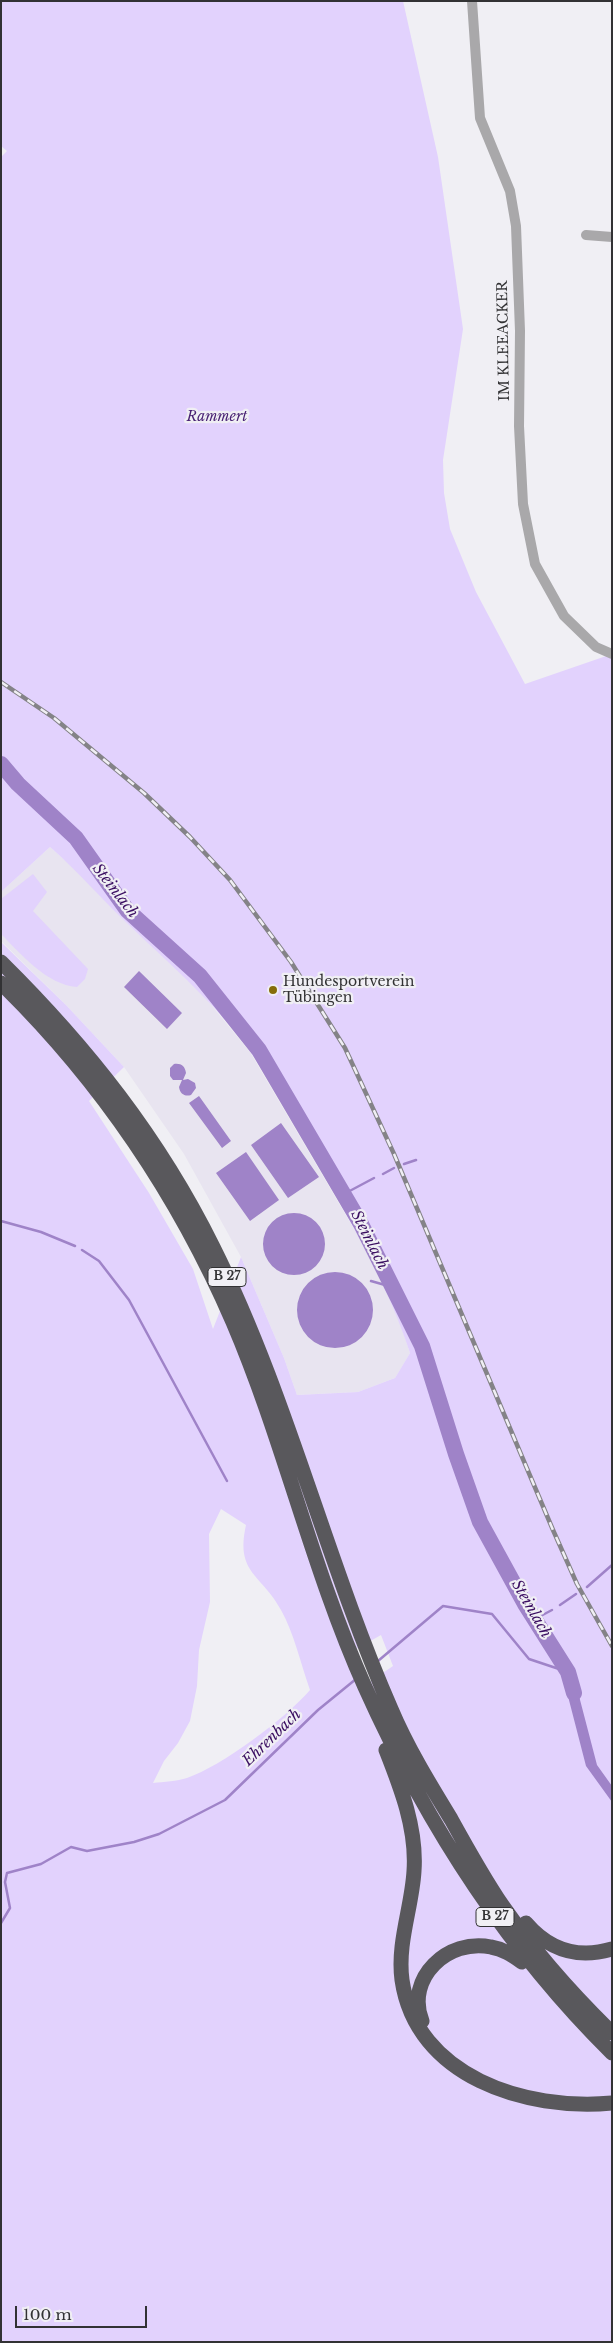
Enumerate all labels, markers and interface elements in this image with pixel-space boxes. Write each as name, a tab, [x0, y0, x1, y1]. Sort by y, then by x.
street label: IM KLEEACKER	[495, 281, 513, 401]
park label: Rammert	[187, 409, 247, 425]
water label: Steinlach	[88, 860, 142, 922]
place label: Hundesportverein Tübingen	[283, 974, 414, 1006]
marker: Hundesportverein Tübingen	[267, 984, 279, 996]
water label: Steinlach	[346, 1207, 392, 1273]
road number: B 27	[208, 1268, 246, 1286]
water label: Steinlach	[507, 1577, 555, 1641]
water label: Ehrenbach	[239, 1706, 305, 1770]
road number: B 27	[476, 1908, 514, 1926]
scale bar	[18, 2296, 150, 2328]
text: 100 m	[23, 2305, 72, 2324]

